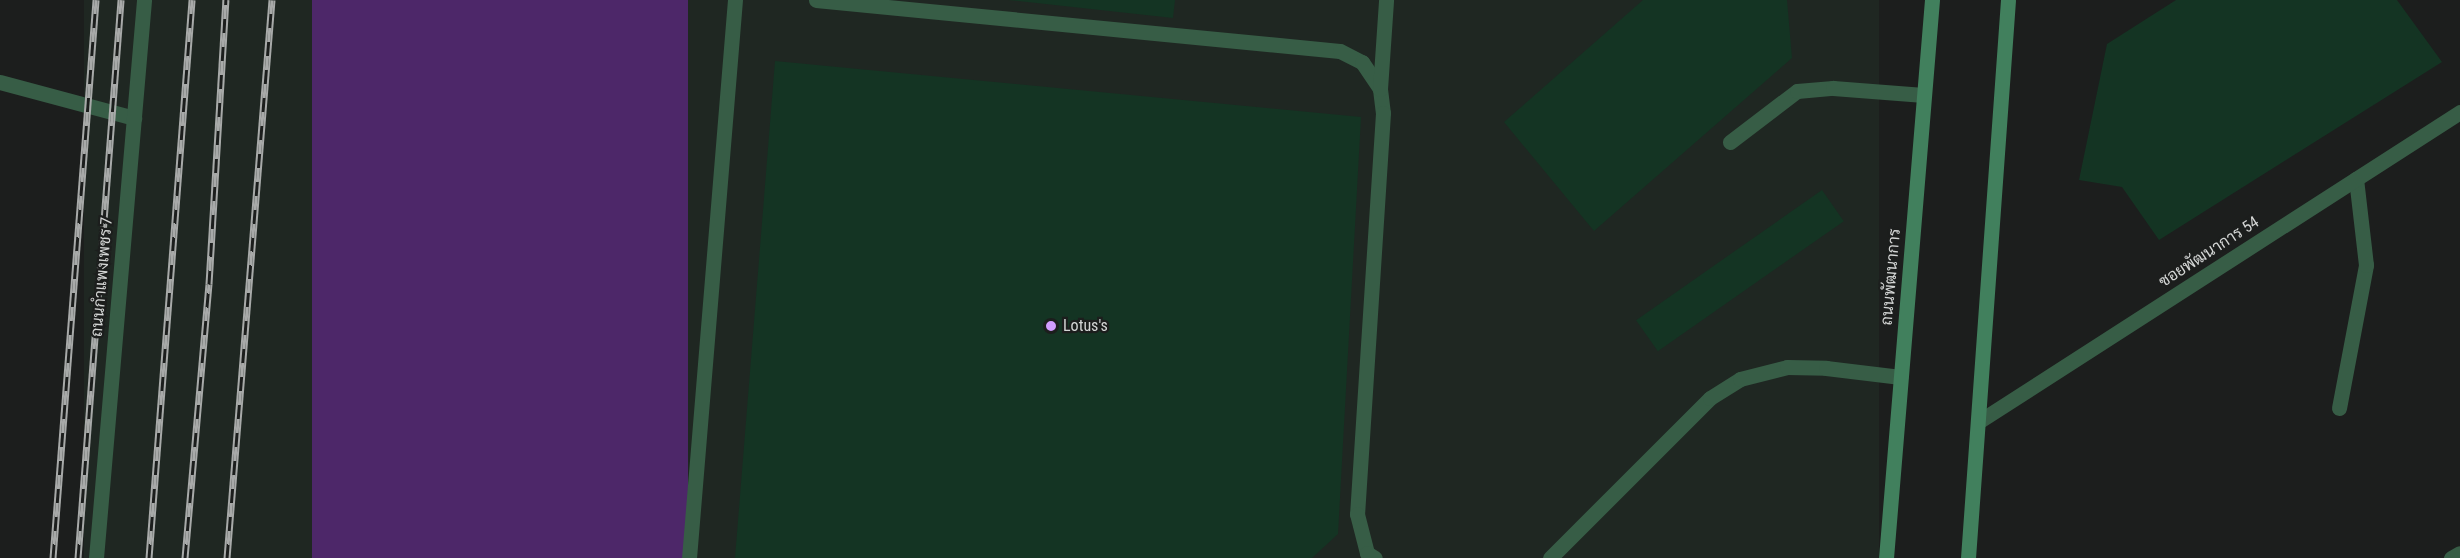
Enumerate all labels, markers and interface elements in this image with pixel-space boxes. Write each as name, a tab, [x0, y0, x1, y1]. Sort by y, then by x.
street label: ซอยพัฒนาการ 54	[2155, 213, 2263, 291]
street label: ถนนกำแพงเพชร 7	[87, 216, 117, 338]
street label: ถนนพัฒนาการ	[1877, 228, 1905, 326]
place label: Lotus's	[1063, 316, 1108, 336]
marker: Lotus's	[1044, 319, 1058, 333]

